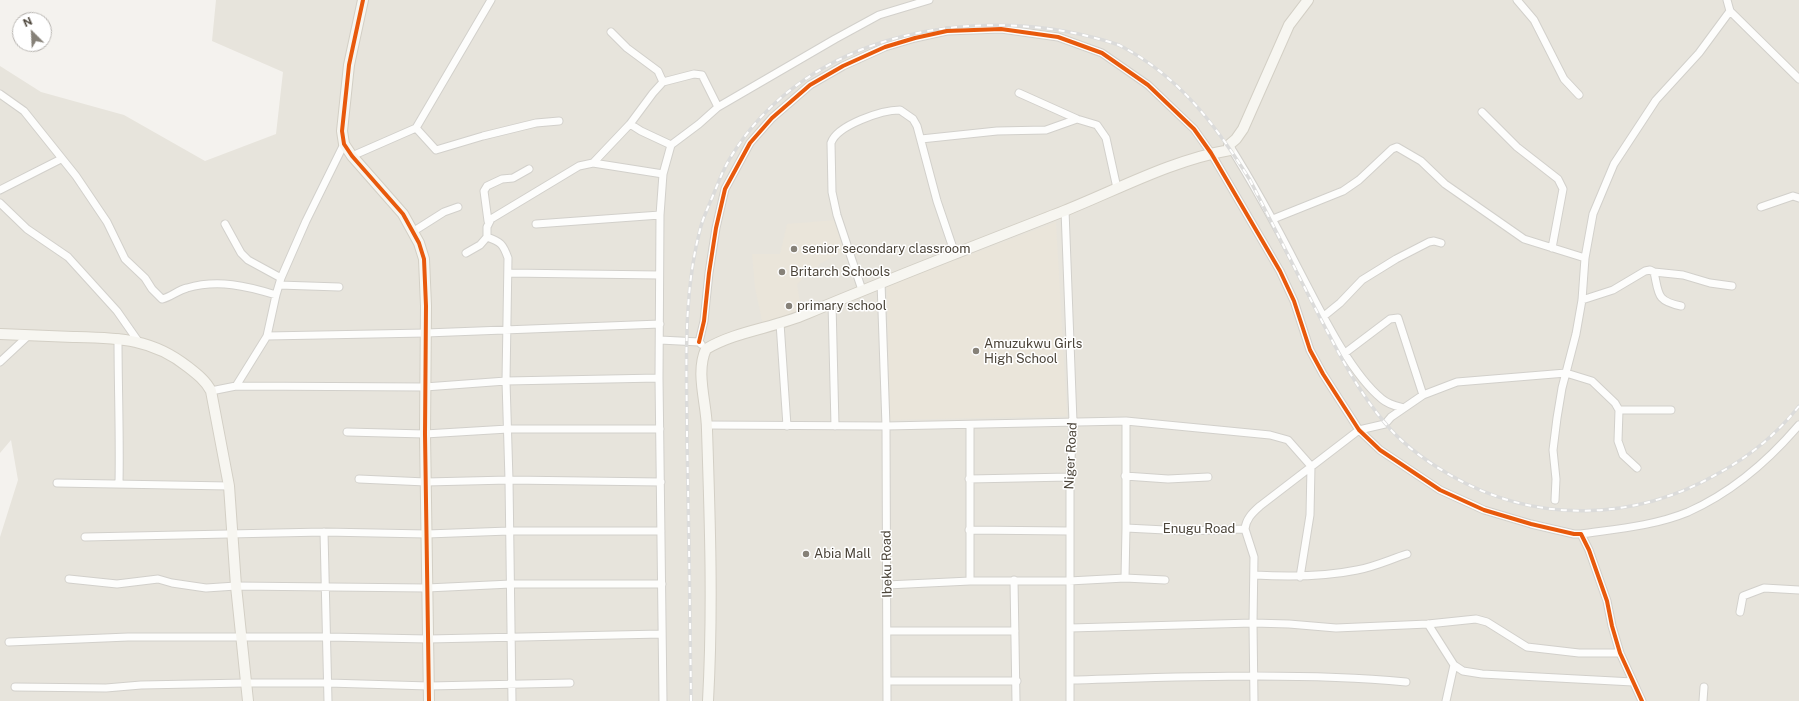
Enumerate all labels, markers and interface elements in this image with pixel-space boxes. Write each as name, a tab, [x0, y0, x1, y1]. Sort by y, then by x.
north arrow	[12, 12, 52, 52]
text: N	[21, 15, 34, 29]
place label: senior secondary classroom	[802, 241, 970, 257]
marker: senior secondary classroom	[789, 244, 799, 254]
place label: Britarch Schools	[790, 264, 890, 280]
marker: Britarch Schools	[777, 267, 787, 277]
place label: primary school	[797, 298, 887, 314]
marker: primary school	[784, 301, 794, 311]
place label: Amuzukwu Girls High School	[984, 336, 1082, 367]
marker: Amuzukwu Girls High School	[971, 346, 981, 356]
street label: Niger Road	[1061, 422, 1081, 490]
street label: Enugu Road	[1163, 521, 1235, 537]
street label: Ibeku Road	[879, 530, 895, 598]
place label: Abia Mall	[814, 546, 871, 562]
marker: Abia Mall	[801, 549, 811, 559]

